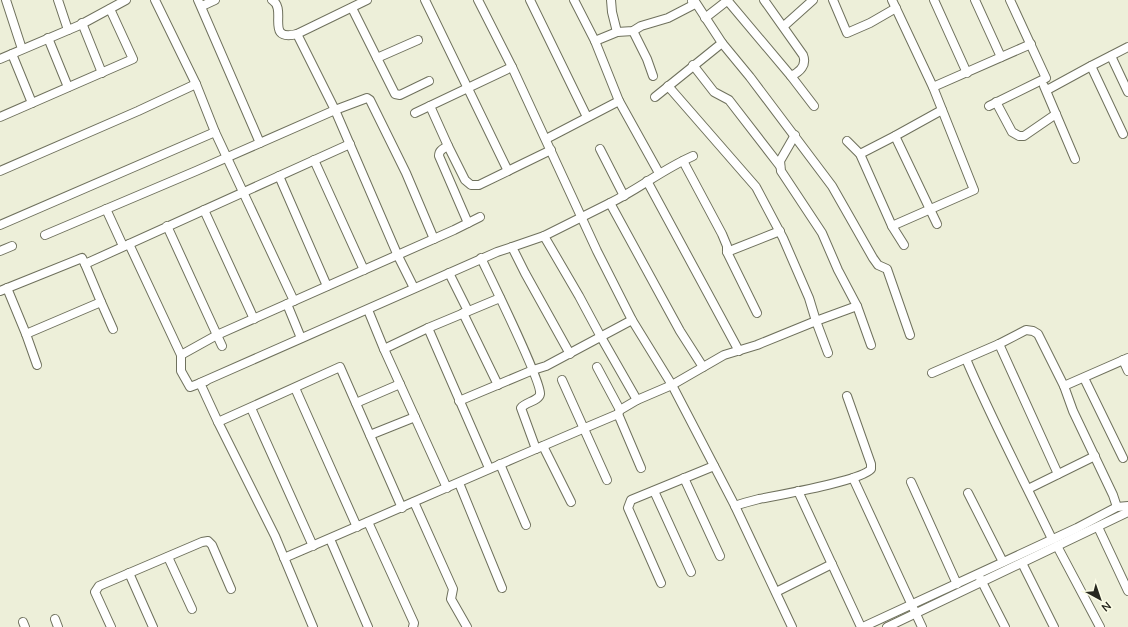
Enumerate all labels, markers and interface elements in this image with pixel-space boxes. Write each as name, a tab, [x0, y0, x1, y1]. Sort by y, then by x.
north arrow	[1080, 579, 1120, 619]
text: N	[1099, 599, 1114, 615]

